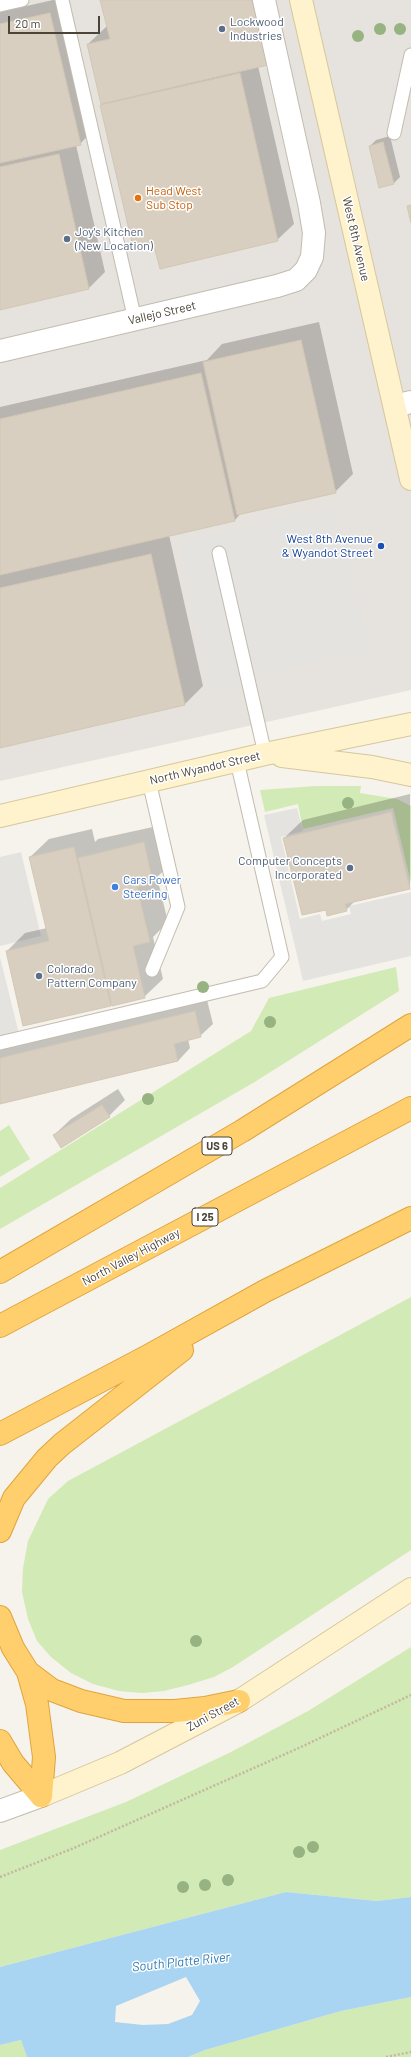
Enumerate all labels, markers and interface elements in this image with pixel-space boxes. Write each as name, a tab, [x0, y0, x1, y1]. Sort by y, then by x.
scale bar	[10, 8, 102, 34]
place label: Lockwood Industries	[230, 15, 284, 43]
text: 20 m	[15, 16, 41, 30]
marker: Lockwood Industries	[217, 24, 227, 34]
place label: Head West Sub Stop	[146, 184, 202, 212]
marker: Head West Sub Stop	[133, 193, 143, 203]
street label: West 8th Avenue	[339, 195, 373, 283]
place label: Joy's Kitchen (New Location)	[75, 225, 153, 253]
marker: Joy's Kitchen (New Location)	[62, 234, 72, 244]
street label: Vallejo Street	[127, 298, 197, 328]
place label: West 8th Avenue & Wyandot Street	[282, 532, 373, 560]
marker: West 8th Avenue & Wyandot Street	[376, 541, 386, 551]
street label: North Wyandot Street	[148, 748, 262, 788]
place label: Computer Concepts Incorporated	[238, 854, 342, 882]
marker: Computer Concepts Incorporated	[345, 863, 355, 873]
place label: Cars Power Steering	[123, 873, 181, 901]
marker: Cars Power Steering	[110, 882, 120, 892]
place label: Colorado Pattern Company	[47, 962, 137, 990]
marker: Colorado Pattern Company	[34, 971, 44, 981]
road number: US 6	[202, 1137, 232, 1155]
road number: I 25	[192, 1208, 218, 1226]
street label: North Valley Highway	[80, 1225, 182, 1289]
street label: Zuni Street	[184, 1694, 242, 1734]
water label: South Platte River	[131, 1949, 231, 1975]

